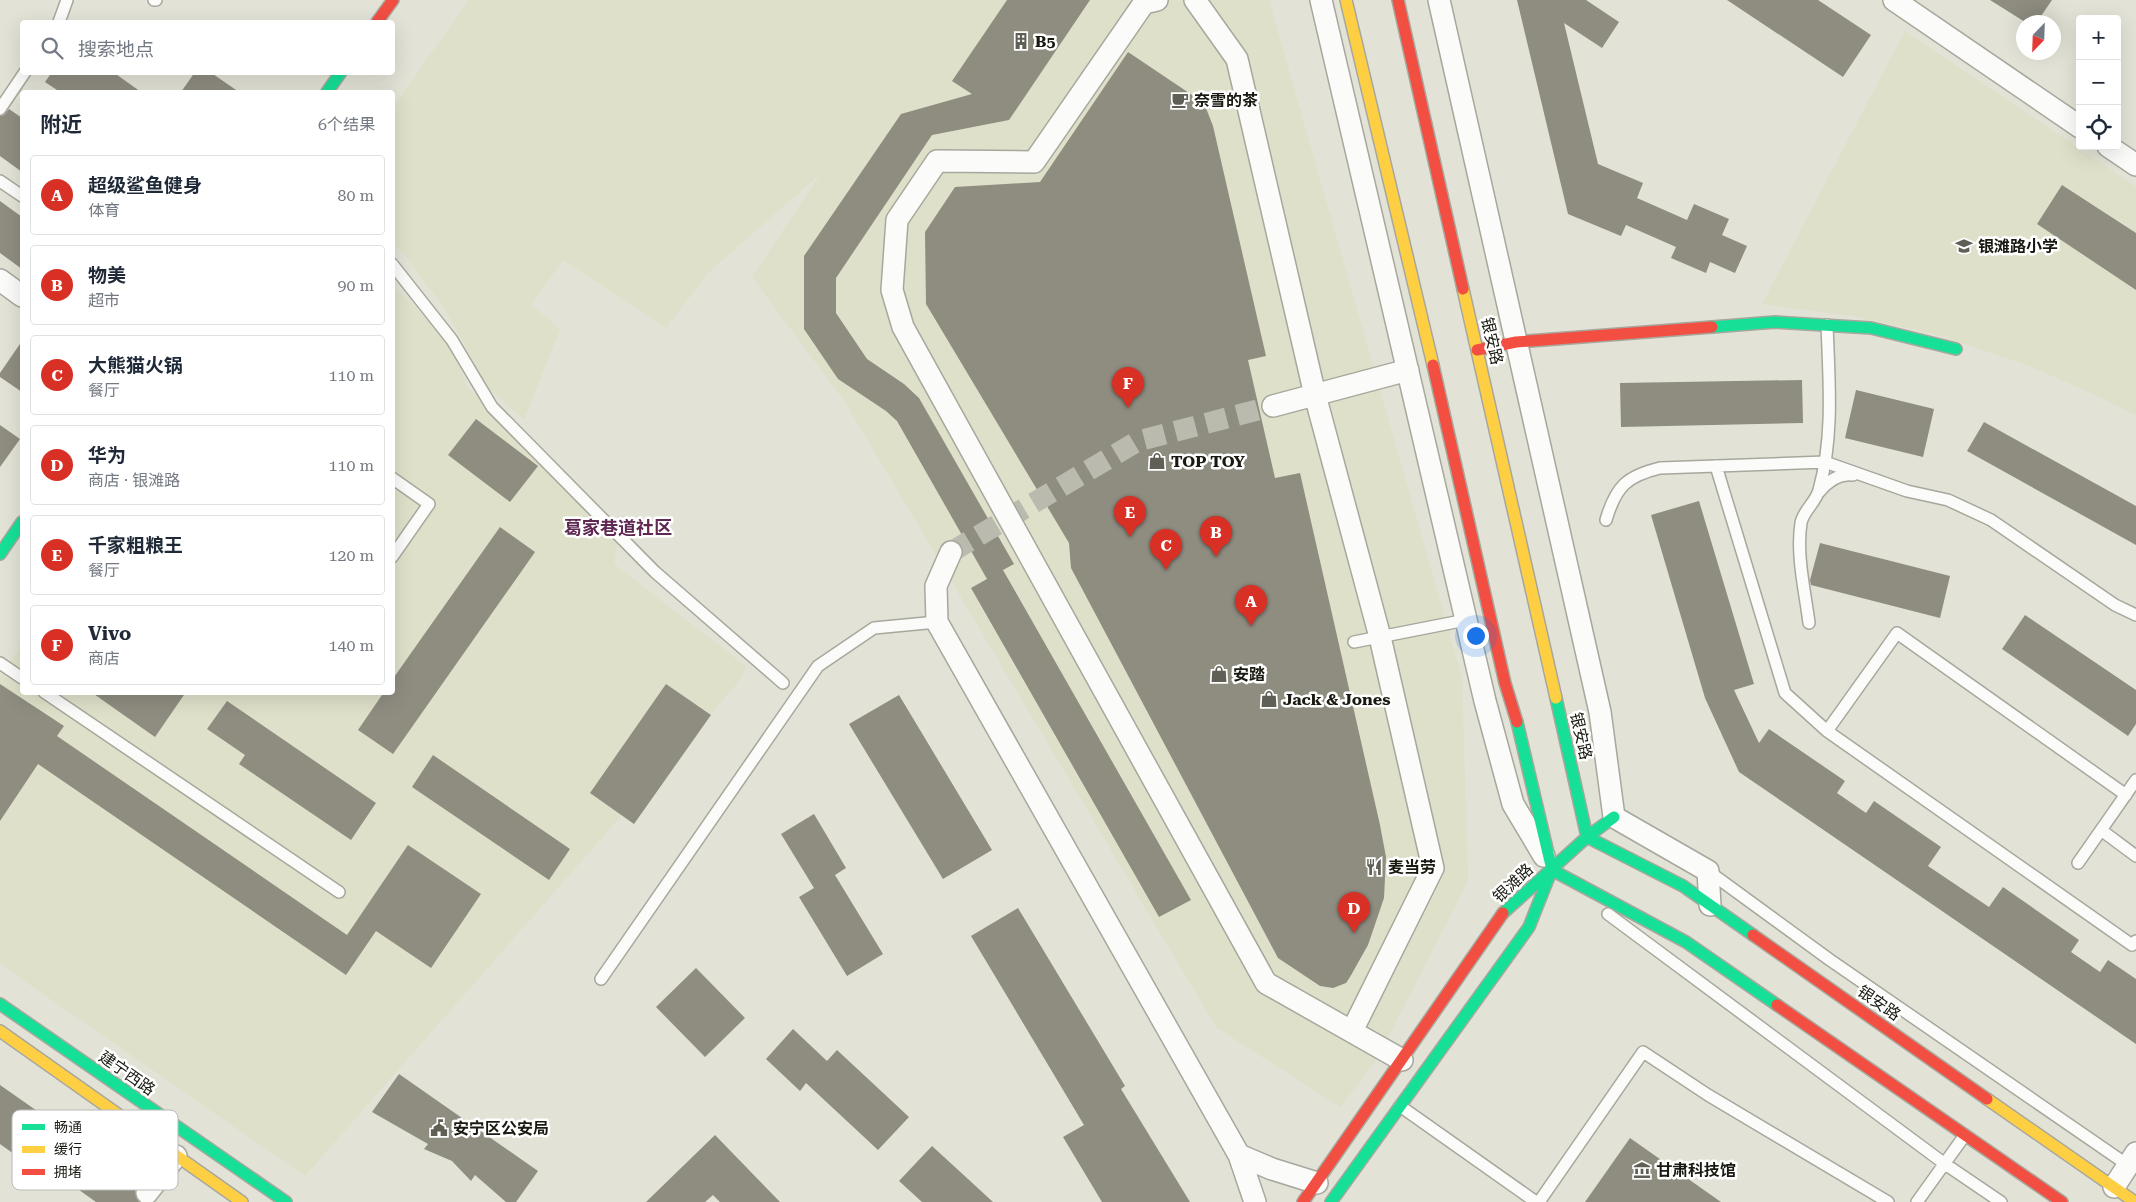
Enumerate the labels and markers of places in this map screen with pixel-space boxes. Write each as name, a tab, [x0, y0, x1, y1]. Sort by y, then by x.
building icon: B5	[1011, 31, 1031, 51]
place label: B5	[1035, 32, 1056, 51]
cafe icon: 奈雪的茶	[1170, 90, 1190, 110]
place label: 奈雪的茶	[1194, 91, 1258, 110]
school or university icon: 银滩路小学	[1954, 236, 1974, 256]
place label: 银滩路小学	[1978, 237, 2058, 256]
pin: F	[1112, 367, 1144, 408]
shop icon: TOP TOY	[1147, 451, 1167, 471]
place label: TOP TOY	[1171, 452, 1245, 471]
pin: E	[1114, 496, 1146, 537]
pin: B	[1200, 516, 1232, 557]
pin: C	[1150, 529, 1182, 570]
pin: A	[1235, 585, 1267, 626]
shop icon: 安踏	[1209, 664, 1229, 684]
place label: 安踏	[1233, 665, 1265, 684]
shop icon: Jack & Jones	[1259, 689, 1279, 709]
place label: Jack & Jones	[1283, 690, 1390, 709]
restaurant icon: 麦当劳	[1364, 857, 1384, 877]
place label: 麦当劳	[1388, 858, 1436, 877]
pin: D	[1338, 892, 1370, 933]
public building icon: 安宁区公安局	[429, 1118, 449, 1138]
place label: 安宁区公安局	[453, 1119, 549, 1138]
museum icon: 甘肃科技馆	[1632, 1160, 1652, 1180]
place label: 甘肃科技馆	[1656, 1161, 1736, 1180]

